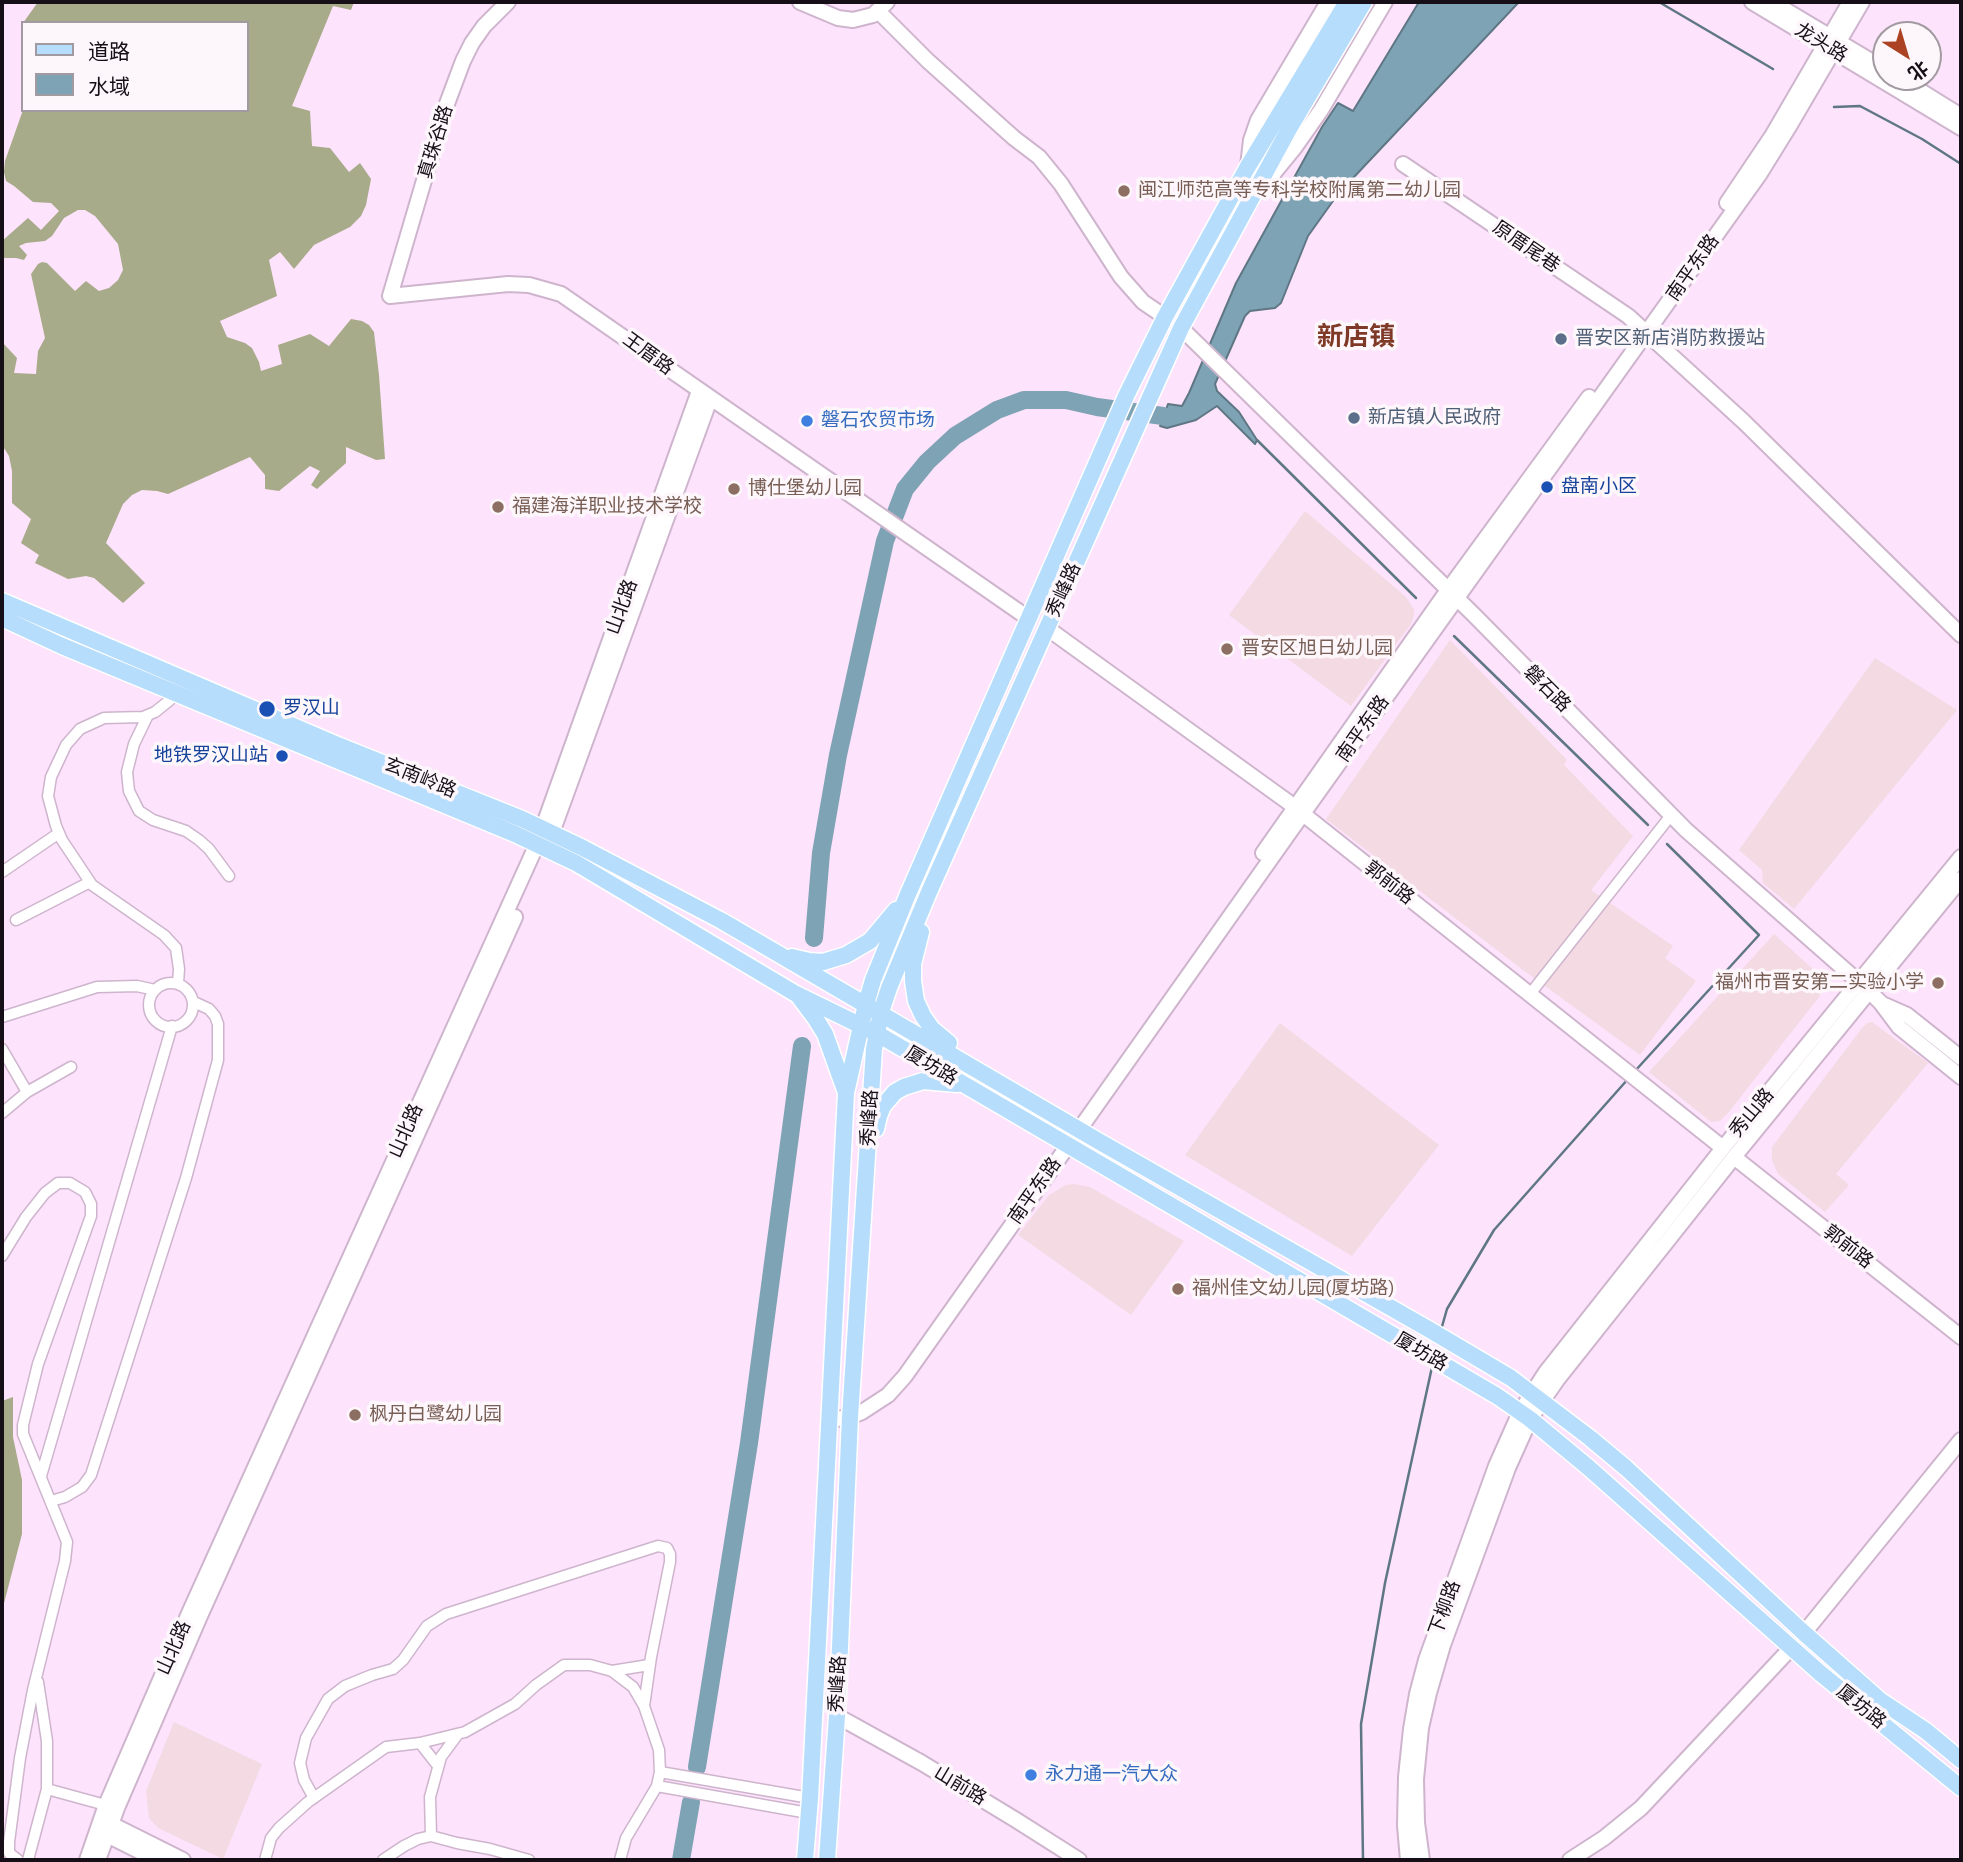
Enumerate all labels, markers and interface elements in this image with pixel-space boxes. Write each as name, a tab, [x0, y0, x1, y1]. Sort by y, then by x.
street label: 龙头路	[1791, 19, 1851, 67]
legend	[21, 21, 248, 112]
north arrow	[1872, 21, 1942, 91]
text: 道路	[88, 37, 130, 65]
text: 北	[1904, 56, 1933, 86]
text: 水域	[88, 72, 130, 100]
street label: 真珠谷路	[414, 102, 458, 182]
place label: 闽江师范高等专科学校附属第二幼儿园	[1138, 180, 1461, 202]
marker: 闽江师范高等专科学校附属第二幼儿园	[1116, 183, 1132, 199]
street label: 原厝尾巷	[1488, 216, 1564, 278]
street label: 南平东路	[1662, 230, 1724, 306]
district label: 新店镇	[1317, 321, 1395, 353]
street label: 王厝路	[618, 328, 678, 380]
place label: 晋安区新店消防救援站	[1575, 328, 1765, 350]
marker: 晋安区新店消防救援站	[1553, 331, 1569, 347]
place label: 新店镇人民政府	[1368, 407, 1501, 429]
place label: 磐石农贸市场	[821, 410, 935, 432]
marker: 新店镇人民政府	[1346, 410, 1362, 426]
marker: 磐石农贸市场	[799, 413, 815, 429]
place label: 盘南小区	[1561, 476, 1637, 498]
place label: 博仕堡幼儿园	[748, 478, 862, 500]
marker: 盘南小区	[1539, 479, 1555, 495]
marker: 博仕堡幼儿园	[726, 481, 742, 497]
place label: 福建海洋职业技术学校	[512, 496, 702, 518]
marker: 福建海洋职业技术学校	[490, 499, 506, 515]
street label: 秀峰路	[1042, 559, 1086, 621]
street label: 山北路	[602, 576, 642, 638]
place label: 晋安区旭日幼儿园	[1241, 638, 1393, 660]
marker: 晋安区旭日幼儿园	[1219, 641, 1235, 657]
street label: 磐石路	[1519, 661, 1575, 717]
street label: 南平东路	[1332, 691, 1394, 767]
place label: 罗汉山	[283, 698, 340, 720]
marker: 罗汉山	[257, 699, 277, 719]
place label: 地铁罗汉山站	[154, 745, 268, 767]
marker: 地铁罗汉山站	[274, 748, 290, 764]
street label: 玄南岭路	[380, 753, 460, 803]
street label: 郭前路	[1360, 856, 1418, 910]
place label: 福州市晋安第二实验小学	[1715, 972, 1924, 994]
marker: 福州市晋安第二实验小学	[1930, 975, 1946, 991]
street label: 厦坊路	[901, 1042, 961, 1090]
street label: 秀山路	[1725, 1084, 1779, 1142]
street label: 秀峰路	[857, 1089, 883, 1147]
street label: 山北路	[384, 1100, 428, 1162]
street label: 南平东路	[1004, 1153, 1066, 1229]
street label: 郭前路	[1819, 1220, 1877, 1274]
place label: 福州佳文幼儿园(厦坊路)	[1192, 1278, 1395, 1300]
marker: 福州佳文幼儿园(厦坊路)	[1170, 1281, 1186, 1297]
street label: 厦坊路	[1391, 1328, 1451, 1376]
place label: 枫丹白鹭幼儿园	[369, 1404, 502, 1426]
marker: 枫丹白鹭幼儿园	[347, 1407, 363, 1423]
street label: 下柳路	[1425, 1577, 1465, 1639]
street label: 山北路	[152, 1617, 196, 1679]
street label: 秀峰路	[825, 1655, 851, 1713]
street label: 厦坊路	[1832, 1680, 1890, 1734]
street label: 山前路	[930, 1762, 990, 1810]
place label: 永力通一汽大众	[1045, 1764, 1178, 1786]
marker: 永力通一汽大众	[1023, 1767, 1039, 1783]

